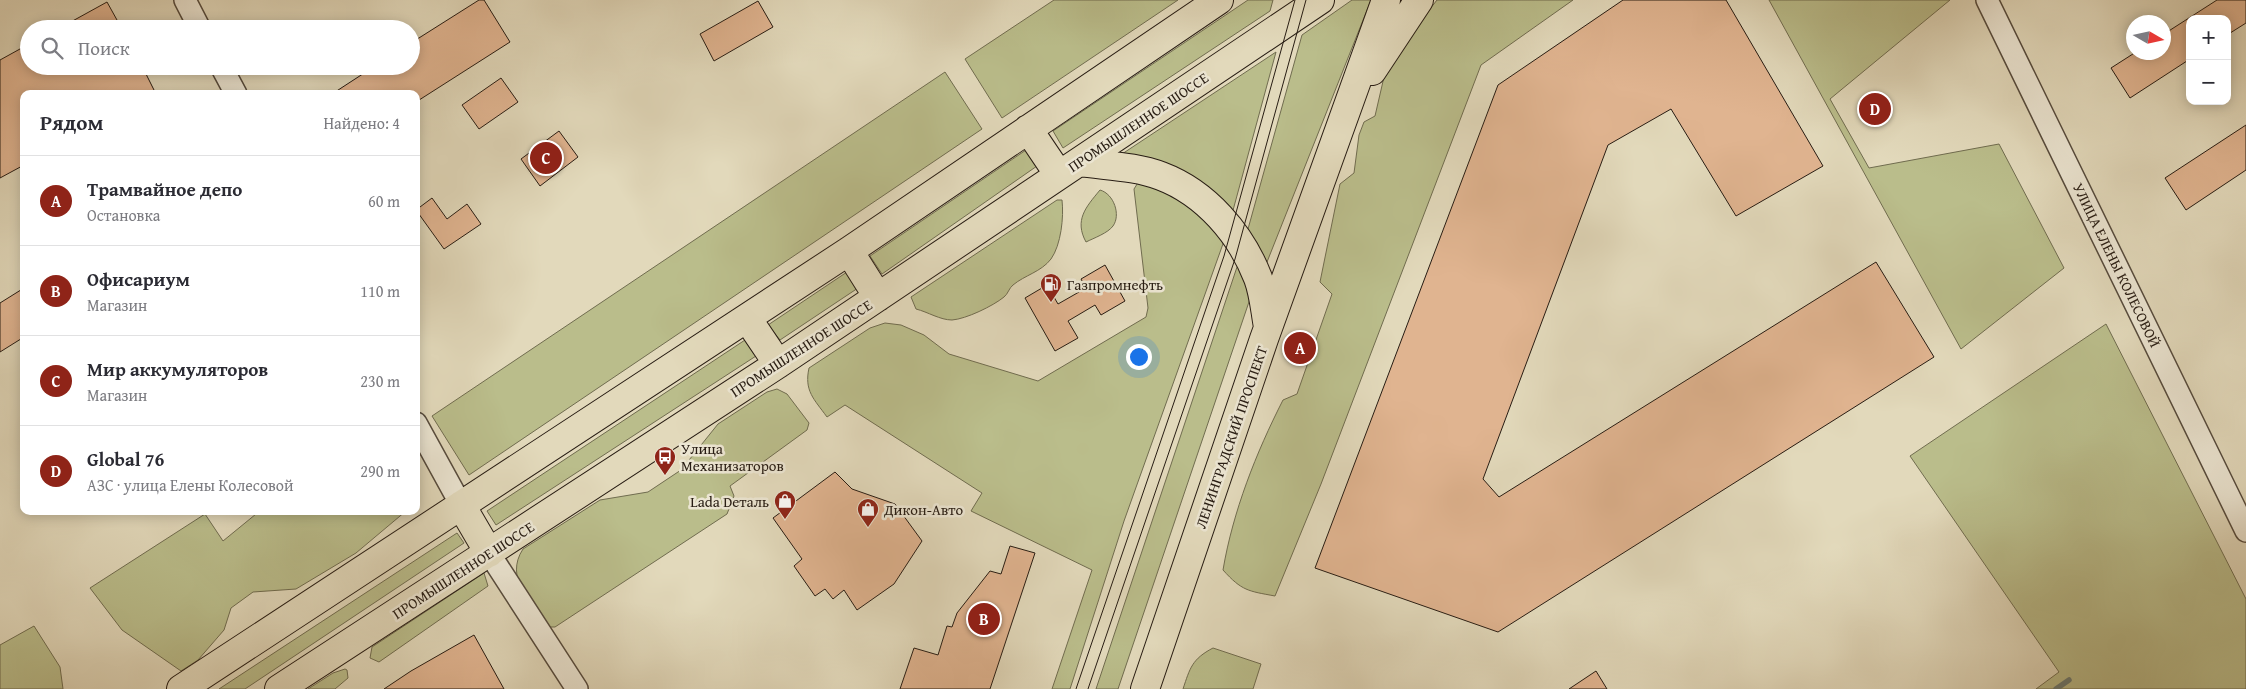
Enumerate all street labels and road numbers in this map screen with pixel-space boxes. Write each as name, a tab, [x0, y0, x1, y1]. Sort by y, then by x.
street label: ПРОМЫШЛЕННОЕ ШОССЕ	[1064, 67, 1213, 177]
street label: УЛИЦА ЕЛЕНЫ КОЛЕСОВОЙ	[2068, 179, 2166, 351]
street label: ПРОМЫШЛЕННОЕ ШОССЕ	[726, 294, 876, 402]
street label: ЛЕНИНГРАДСКИЙ ПРОСПЕКТ	[1190, 342, 1272, 531]
street label: ПРОМЫШЛЕННОЕ ШОССЕ	[388, 516, 538, 624]

